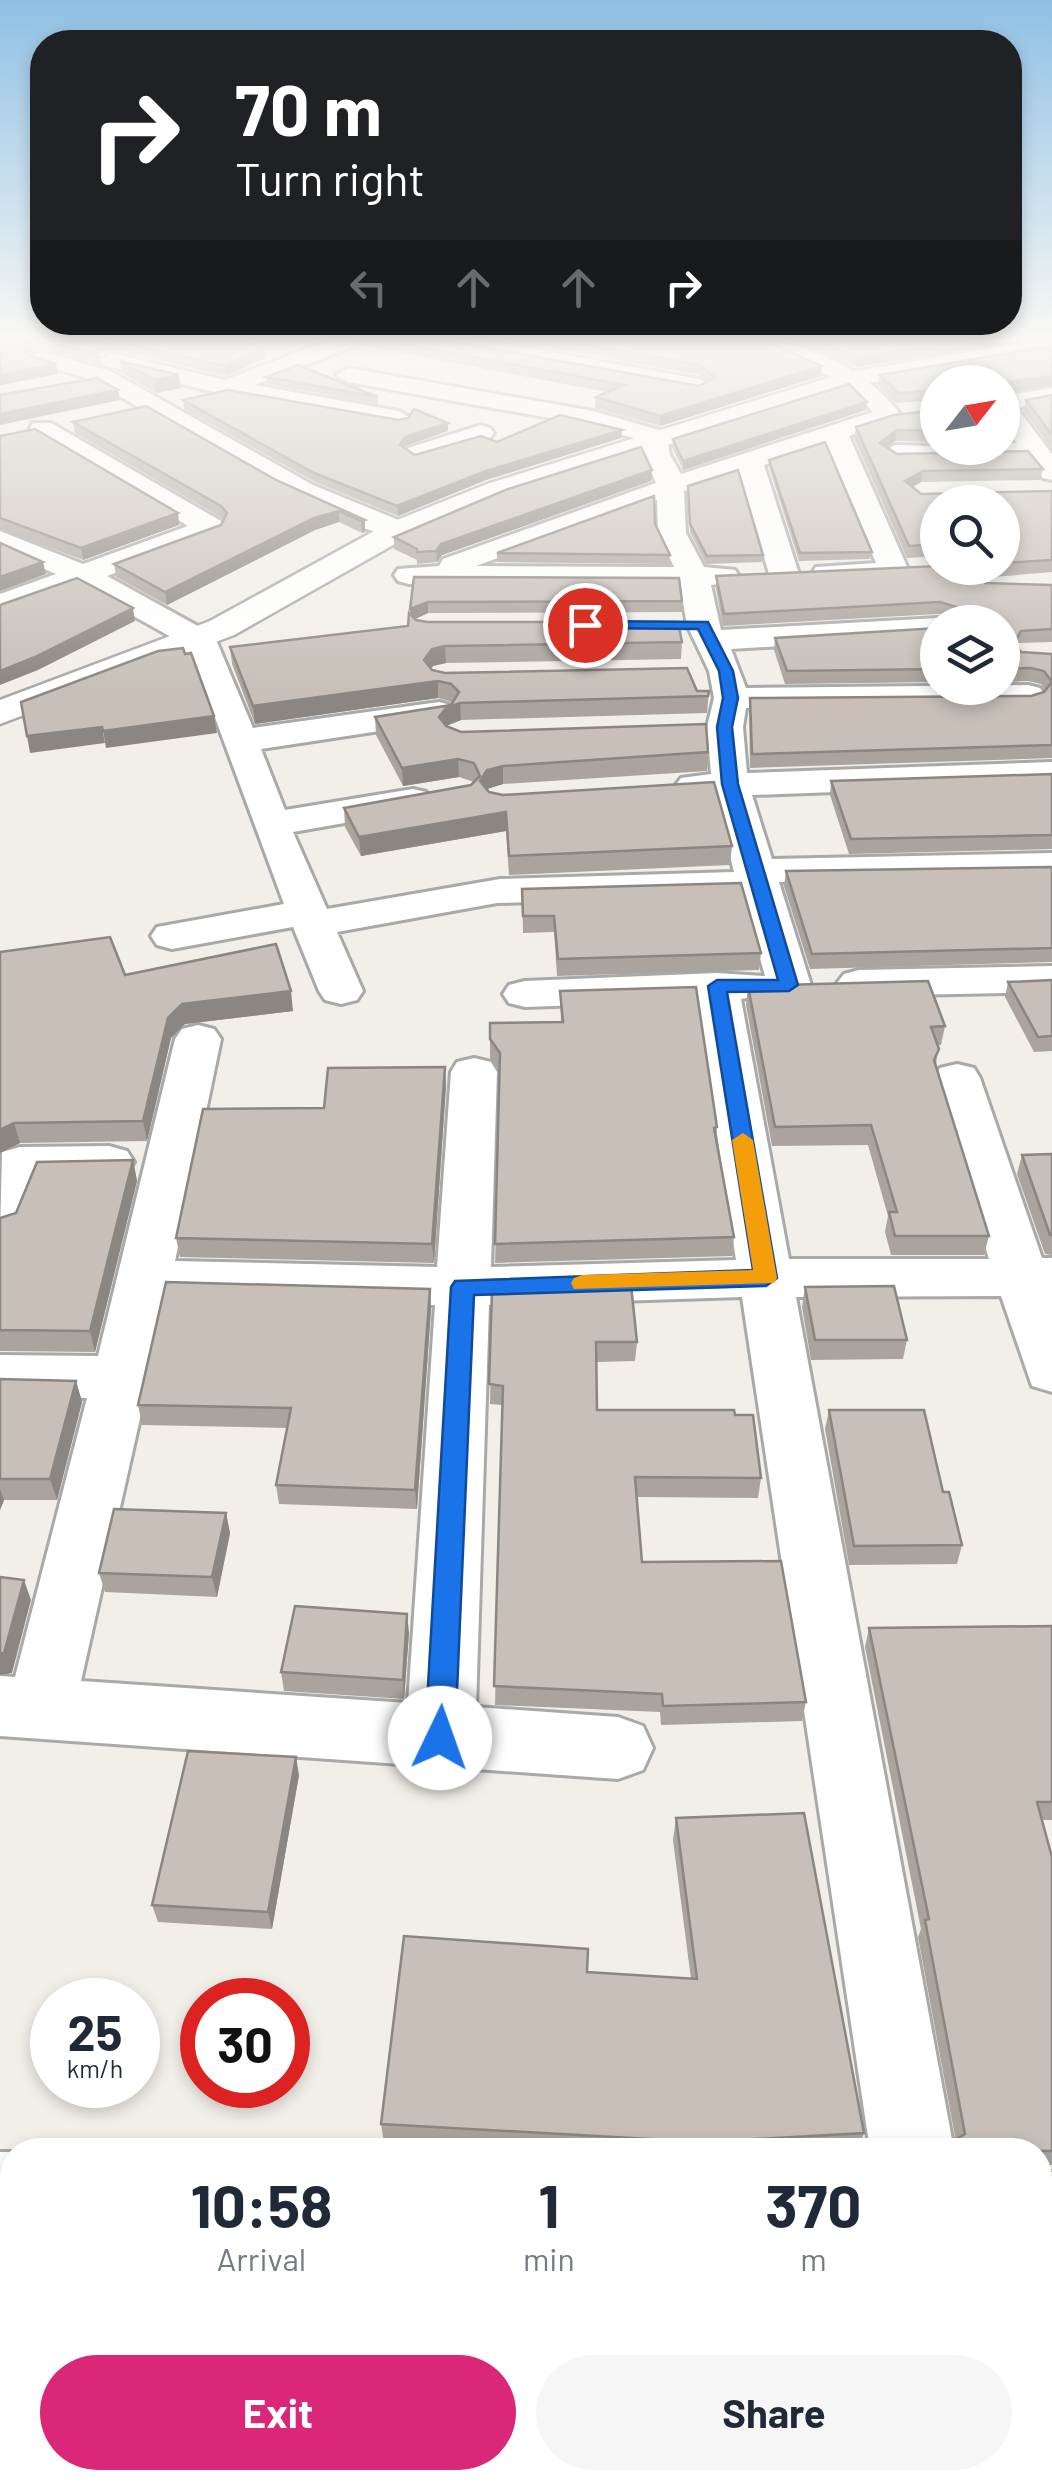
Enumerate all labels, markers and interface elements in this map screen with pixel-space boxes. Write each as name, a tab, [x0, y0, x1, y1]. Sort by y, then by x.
text: 70 m	[235, 66, 382, 150]
icon: right	[70, 70, 200, 200]
text: Turn right	[235, 151, 425, 205]
icon: left	[341, 260, 396, 315]
icon: ahead	[446, 260, 501, 315]
icon: ahead	[551, 260, 606, 315]
icon: right	[656, 260, 711, 315]
north arrow	[920, 365, 1020, 465]
map controls	[920, 365, 1020, 705]
button: search	[920, 485, 1020, 585]
pin	[543, 583, 628, 668]
icon: arrive	[558, 598, 613, 653]
button: layers	[920, 605, 1020, 705]
position arrow	[388, 1686, 492, 1790]
speed limit sign: 30	[180, 1978, 310, 2108]
text: 25	[68, 2001, 122, 2061]
text: km/h	[67, 2053, 123, 2083]
text: 10:58	[190, 2168, 333, 2240]
text: 1	[538, 2168, 559, 2240]
text: 370	[765, 2168, 862, 2240]
text: Arrival	[217, 2239, 306, 2277]
text: min	[523, 2239, 575, 2277]
text: m	[800, 2239, 827, 2277]
button: Exit	[40, 2355, 516, 2470]
button: Share	[536, 2355, 1012, 2470]

